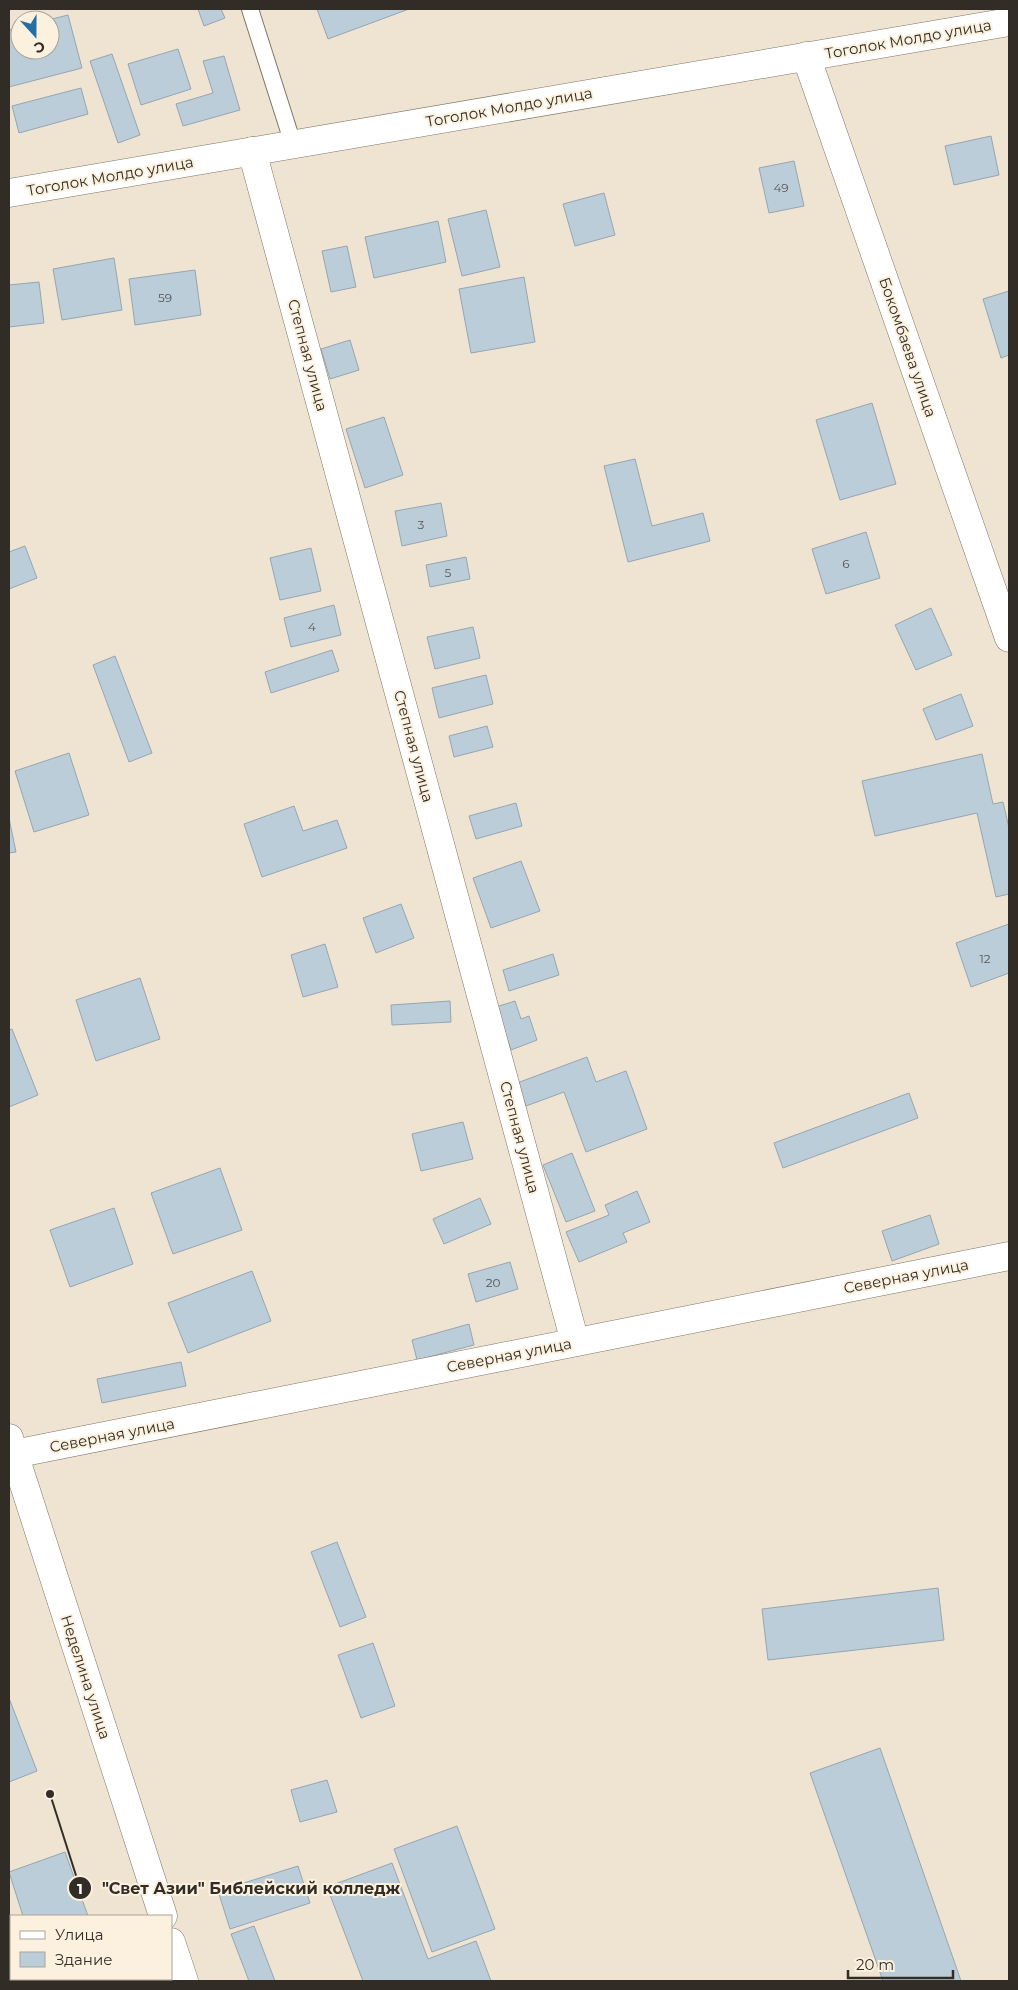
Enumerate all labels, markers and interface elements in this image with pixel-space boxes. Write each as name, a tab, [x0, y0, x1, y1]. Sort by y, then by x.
north arrow	[10, 10, 60, 60]
street label: Тоголок Молдо улица	[823, 15, 993, 63]
text: С	[32, 37, 48, 57]
street label: Тоголок Молдо улица	[424, 83, 594, 131]
street label: Тоголок Молдо улица	[25, 152, 195, 200]
house number: 49	[773, 180, 789, 195]
street label: Бокомбаева улица	[875, 275, 941, 419]
house number: 59	[158, 290, 172, 305]
street label: Степная улица	[284, 297, 332, 413]
house number: 3	[418, 517, 425, 532]
house number: 6	[842, 556, 850, 571]
house number: 5	[445, 565, 452, 580]
house number: 4	[308, 619, 316, 634]
street label: Степная улица	[390, 688, 438, 804]
house number: 12	[979, 951, 991, 966]
street label: Степная улица	[496, 1079, 544, 1195]
street label: Северная улица	[842, 1255, 970, 1297]
house number: 20	[486, 1275, 500, 1290]
street label: Северная улица	[445, 1334, 573, 1376]
street label: Северная улица	[48, 1414, 176, 1456]
street label: Неделина улица	[57, 1612, 115, 1742]
callout: "Свет Азии" Библейский колледж	[67, 1873, 410, 1904]
text: 1	[77, 1879, 83, 1898]
text: "Свет Азии" Библейский колледж	[102, 1879, 401, 1898]
legend	[10, 1915, 172, 1980]
text: Улица	[55, 1925, 103, 1944]
scale bar	[848, 1948, 953, 1980]
text: Здание	[55, 1950, 113, 1969]
text: 20 m	[856, 1955, 894, 1974]

